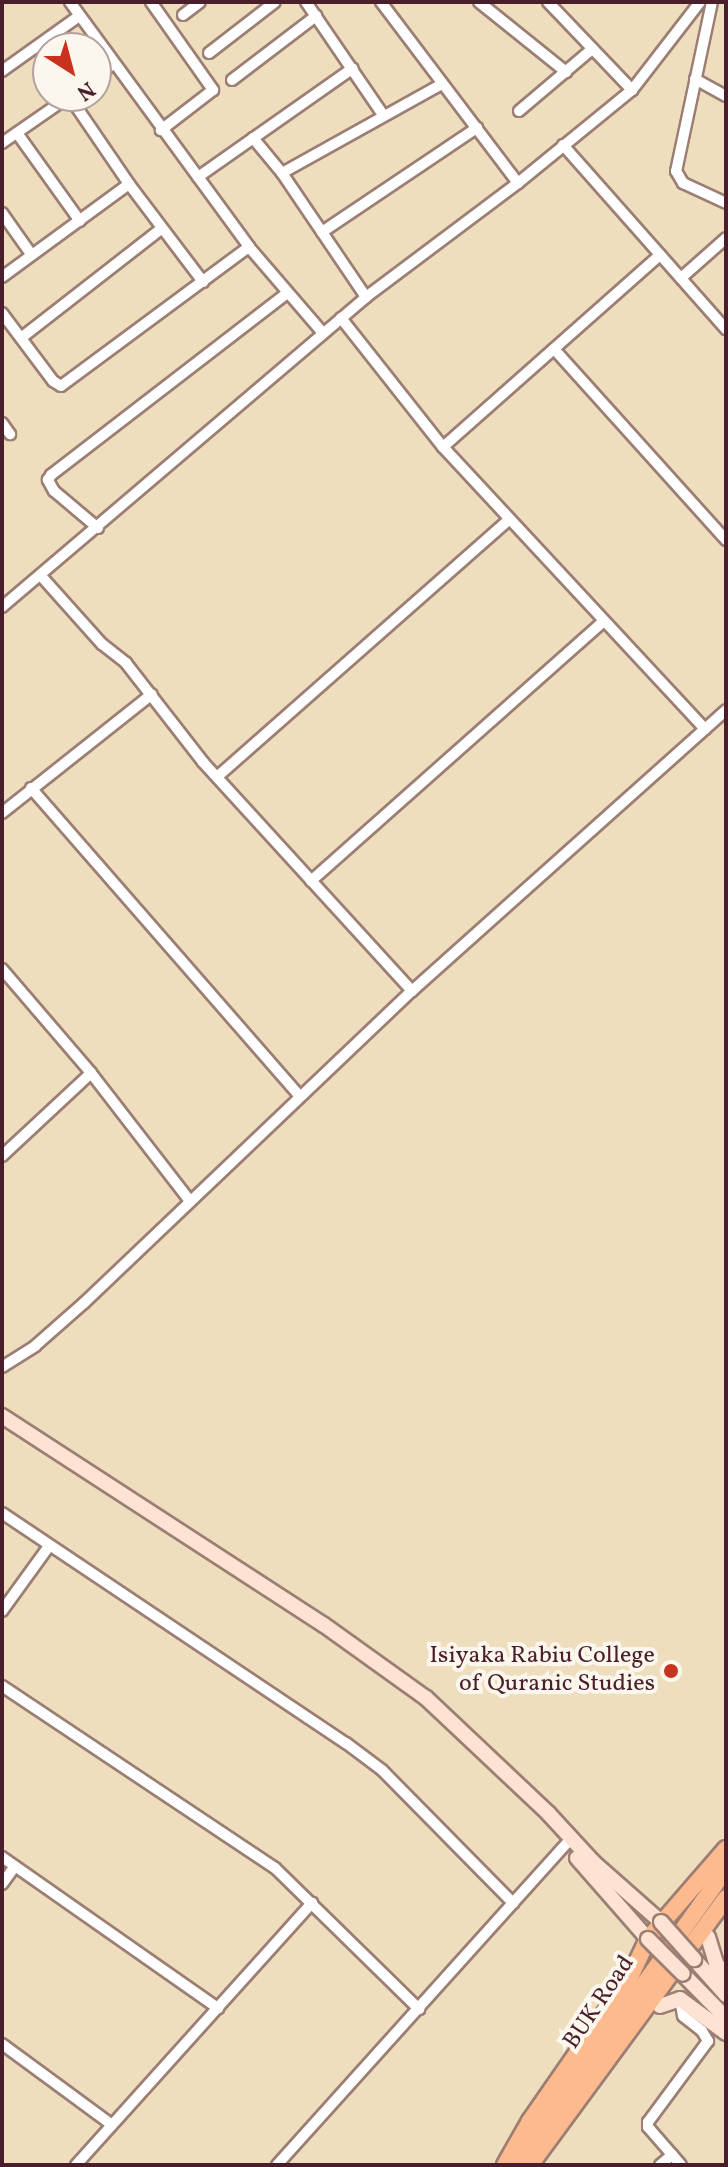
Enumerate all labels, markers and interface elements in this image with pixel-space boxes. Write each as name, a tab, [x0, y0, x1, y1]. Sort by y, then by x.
north arrow	[32, 32, 112, 112]
text: N	[70, 73, 101, 107]
place label: Isiyaka Rabiu College of Quranic Studies	[430, 1643, 655, 1699]
marker: Isiyaka Rabiu College of Quranic Studies	[662, 1662, 680, 1680]
street label: BUK Road	[558, 1951, 642, 2055]

